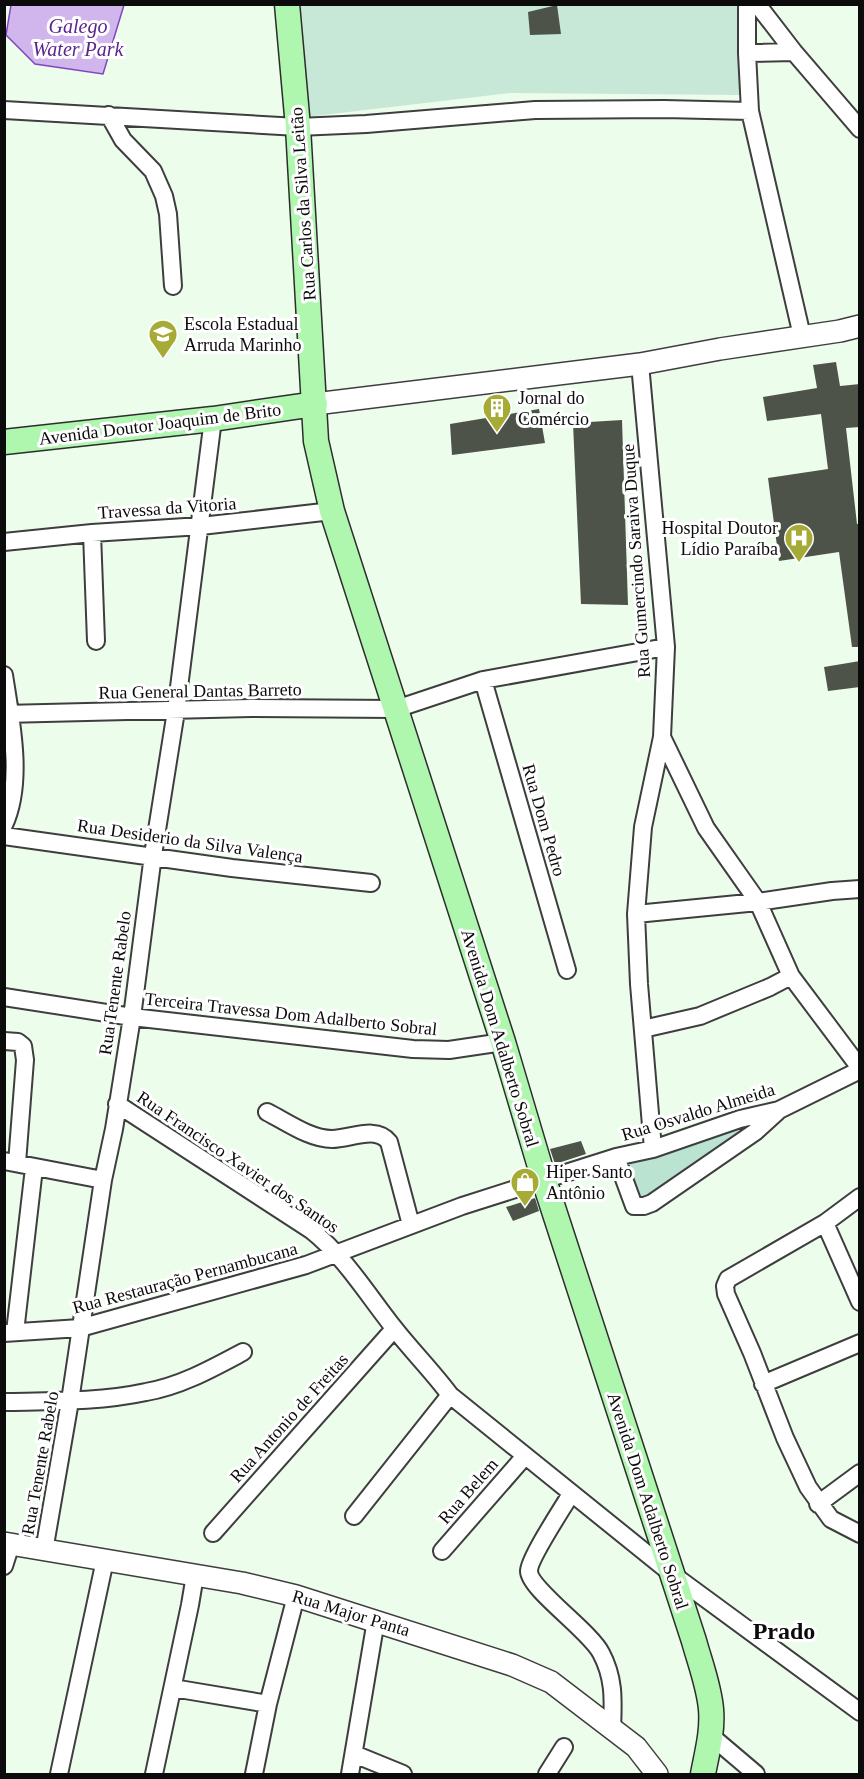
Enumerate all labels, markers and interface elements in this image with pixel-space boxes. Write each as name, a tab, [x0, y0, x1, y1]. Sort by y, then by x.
water label: Galego Water Park	[33, 15, 125, 60]
street label: Rua Carlos da Silva Leitão	[286, 107, 320, 301]
place label: Escola Estadual Arruda Marinho	[184, 314, 301, 355]
school or university icon: Escola Estadual Arruda Marinho	[147, 318, 179, 360]
place label: Jornal do Comércio	[518, 388, 589, 429]
building icon: Jornal do Comércio	[481, 392, 513, 434]
street label: Avenida Doutor Joaquim de Brito	[38, 399, 282, 449]
street label: Rua Gumercindo Saraiva Duque	[618, 443, 654, 679]
street label: Travessa da Vitoria	[97, 493, 237, 523]
place label: Hospital Doutor Lídio Paraíba	[662, 518, 778, 559]
hospital icon: Hospital Doutor Lídio Paraíba	[783, 522, 815, 564]
street label: Rua General Dantas Barreto	[98, 679, 302, 703]
street label: Rua Dom Pedro	[518, 761, 570, 879]
street label: Rua Desiderio da Silva Valença	[76, 815, 304, 867]
street label: Rua Tenente Rabelo	[95, 910, 135, 1056]
street label: Avenida Dom Adalberto Sobral	[457, 926, 543, 1150]
street label: Terceira Travessa Dom Adalberto Sobral	[144, 989, 438, 1039]
street label: Rua Osvaldo Almeida	[619, 1079, 777, 1145]
street label: Rua Francisco Xavier dos Santos	[133, 1087, 343, 1237]
place label: Hiper Santo Antônio	[546, 1162, 632, 1203]
shop icon: Hiper Santo Antônio	[509, 1166, 541, 1208]
street label: Rua Restauração Pernambucana	[70, 1238, 300, 1318]
street label: Rua Antonio de Freitas	[226, 1349, 352, 1487]
street label: Rua Tenente Rabelo	[18, 1390, 62, 1536]
street label: Avenida Dom Adalberto Sobral	[603, 1390, 693, 1612]
street label: Rua Belem	[434, 1454, 502, 1528]
street label: Rua Major Panta	[290, 1586, 412, 1640]
district label: Prado	[753, 1618, 815, 1644]

